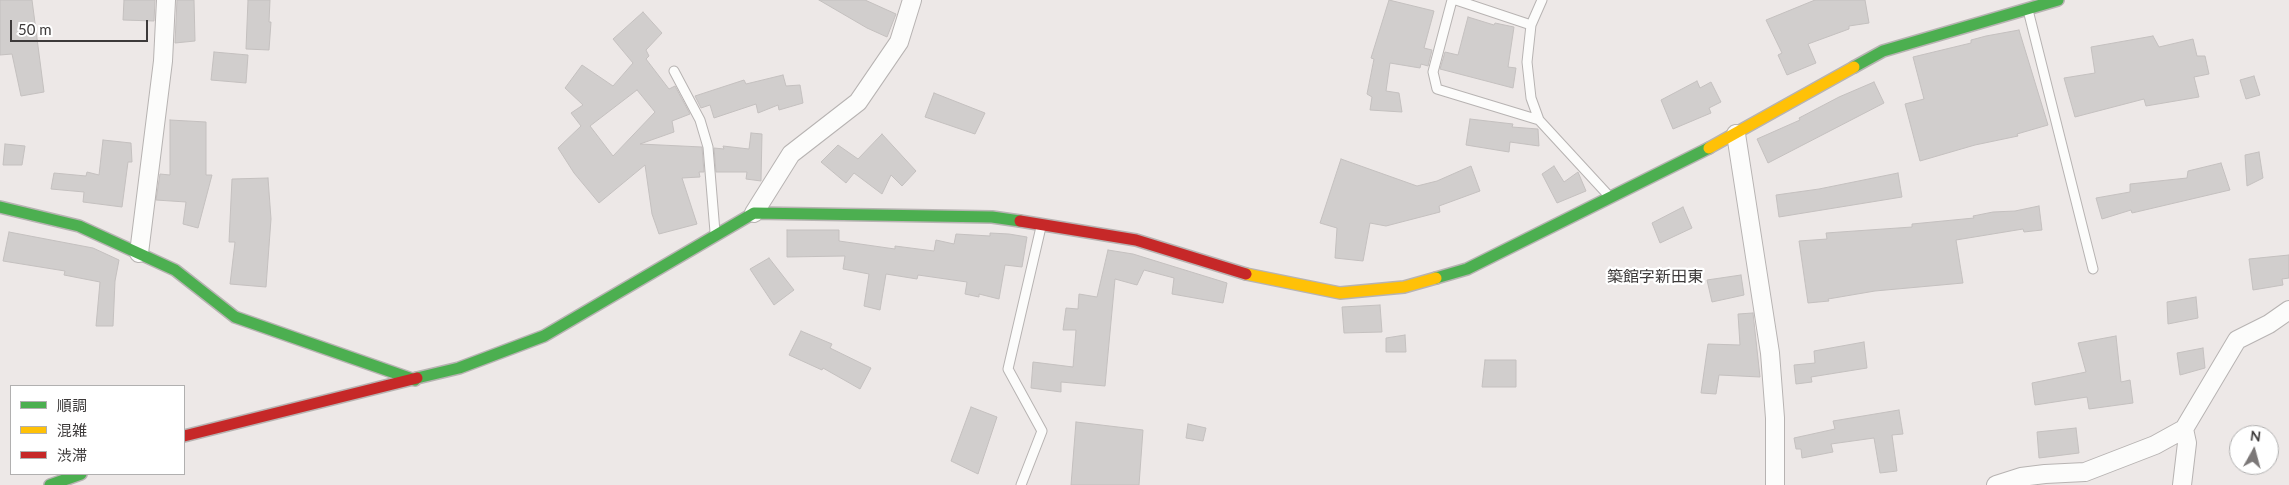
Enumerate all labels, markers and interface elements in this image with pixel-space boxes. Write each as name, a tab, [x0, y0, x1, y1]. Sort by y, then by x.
scale bar	[12, 10, 150, 42]
text: 50 m	[18, 20, 52, 38]
district label: 築館字新田東	[1607, 267, 1703, 287]
legend	[10, 385, 185, 475]
text: 順調	[57, 396, 87, 414]
text: 混雑	[57, 421, 87, 439]
north arrow	[2229, 425, 2279, 475]
text: N	[2249, 427, 2262, 445]
text: 渋滞	[57, 446, 87, 464]

